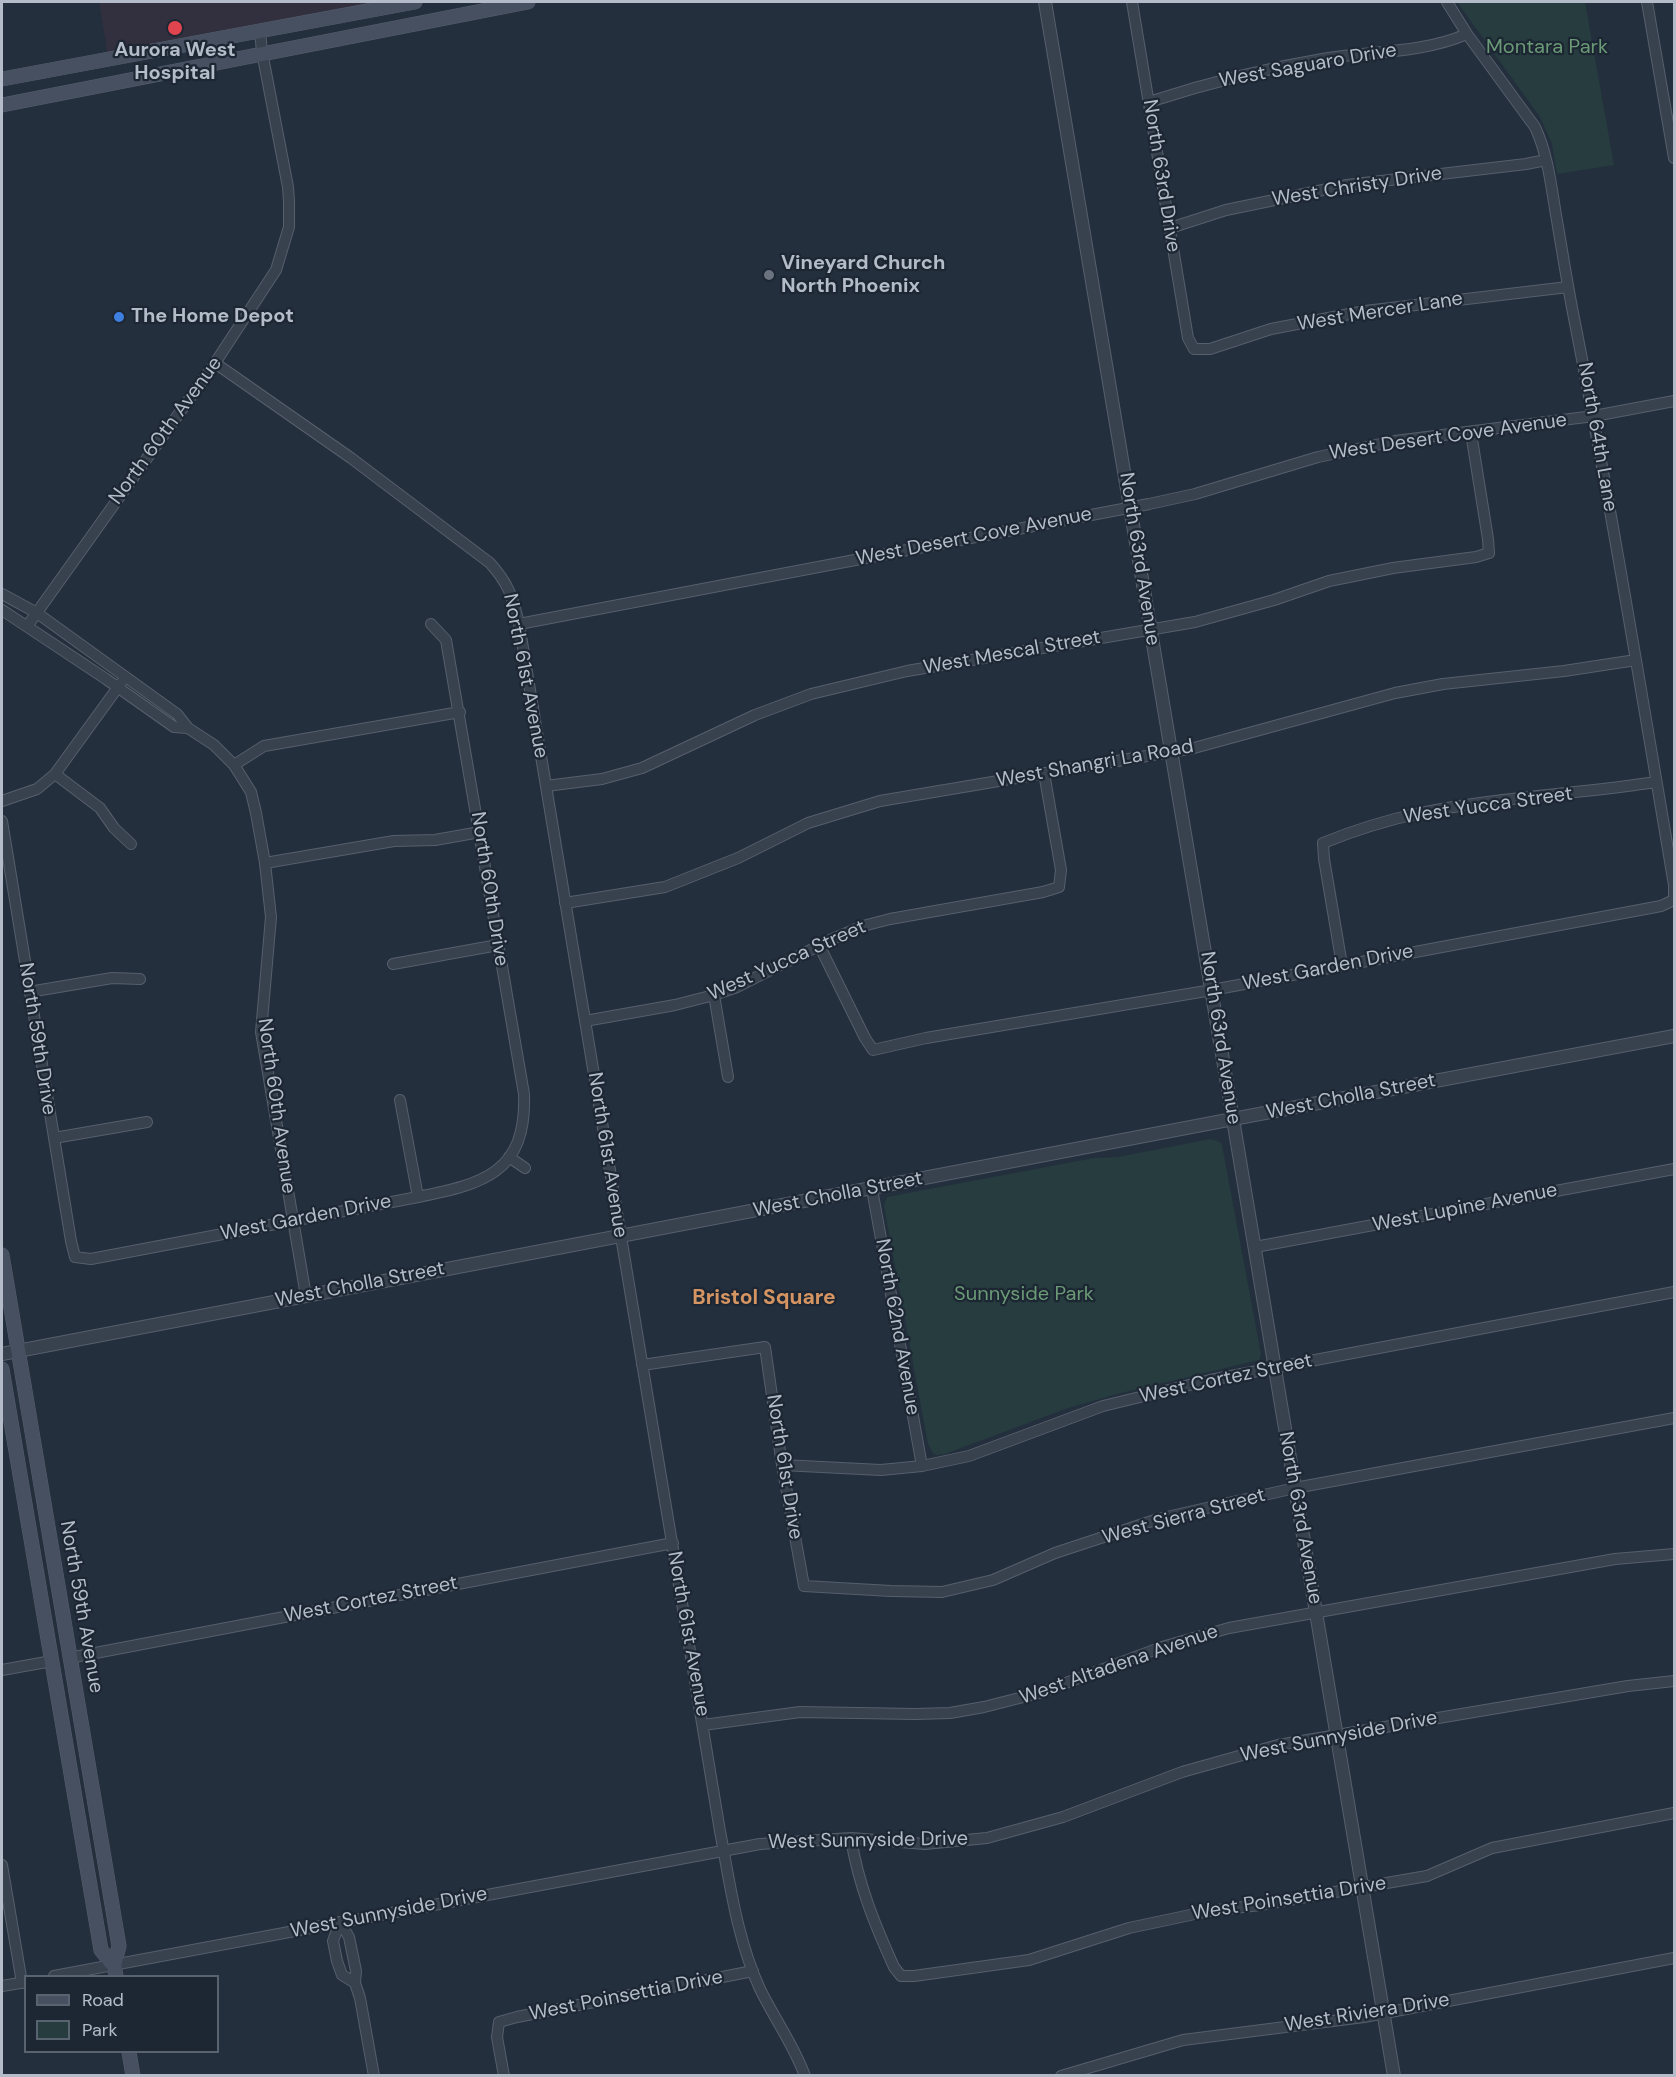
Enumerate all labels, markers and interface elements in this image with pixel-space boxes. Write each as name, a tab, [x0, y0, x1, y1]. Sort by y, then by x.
marker: Aurora West Hospital	[166, 19, 184, 37]
park label: Montara Park	[1486, 36, 1608, 60]
place label: Aurora West Hospital	[114, 39, 236, 86]
street label: West Saguaro Drive	[1217, 39, 1399, 93]
street label: North 63rd Drive	[1137, 98, 1185, 254]
street label: West Christy Drive	[1270, 162, 1444, 212]
place label: Vineyard Church North Phoenix	[781, 252, 945, 299]
marker: Vineyard Church North Phoenix	[762, 268, 776, 282]
street label: West Mercer Lane	[1295, 287, 1465, 337]
place label: The Home Depot	[131, 305, 294, 329]
marker: The Home Depot	[112, 310, 126, 324]
street label: North 60th Avenue	[104, 353, 228, 509]
street label: North 64th Lane	[1572, 360, 1622, 514]
street label: West Desert Cove Avenue	[1328, 408, 1568, 466]
street label: North 63rd Avenue	[1113, 471, 1165, 647]
street label: West Desert Cove Avenue	[854, 502, 1094, 572]
street label: North 61st Avenue	[497, 592, 553, 760]
street label: West Mescal Street	[922, 626, 1102, 680]
street label: West Shangri La Road	[994, 735, 1196, 793]
street label: West Yucca Street	[1402, 782, 1574, 830]
street label: North 60th Drive	[465, 810, 513, 968]
street label: West Yucca Street	[704, 915, 870, 1007]
street label: West Garden Drive	[1241, 940, 1415, 996]
street label: North 63rd Avenue	[1194, 950, 1246, 1126]
street label: North 59th Drive	[13, 961, 61, 1117]
street label: North 60th Avenue	[252, 1017, 300, 1195]
street label: West Cholla Street	[1264, 1069, 1438, 1125]
street label: North 61st Avenue	[582, 1071, 632, 1239]
street label: West Cholla Street	[751, 1167, 925, 1223]
street label: West Lupine Avenue	[1370, 1178, 1560, 1238]
street label: West Garden Drive	[219, 1190, 393, 1246]
street label: North 62nd Avenue	[870, 1237, 924, 1417]
street label: West Cholla Street	[273, 1257, 447, 1313]
park label: Sunnyside Park	[954, 1283, 1094, 1307]
district label: Bristol Square	[692, 1285, 836, 1311]
street label: West Cortez Street	[1137, 1349, 1315, 1409]
street label: North 61st Drive	[761, 1393, 807, 1541]
street label: North 63rd Avenue	[1273, 1430, 1327, 1606]
street label: West Sierra Street	[1100, 1484, 1268, 1550]
street label: North 59th Avenue	[54, 1519, 108, 1695]
street label: North 61st Avenue	[662, 1550, 714, 1718]
street label: West Cortez Street	[282, 1571, 460, 1629]
street label: West Altadena Avenue	[1017, 1620, 1221, 1710]
street label: West Sunnyside Drive	[1238, 1706, 1440, 1768]
street label: West Sunnyside Drive	[768, 1827, 968, 1855]
street label: West Poinsettia Drive	[1190, 1872, 1388, 1926]
street label: West Sunnyside Drive	[288, 1882, 490, 1944]
street label: West Poinsettia Drive	[527, 1965, 725, 2027]
legend	[24, 1975, 219, 2053]
text: Road	[82, 1988, 124, 2012]
street label: West Riviera Drive	[1283, 1988, 1451, 2038]
text: Park	[82, 2018, 118, 2042]

